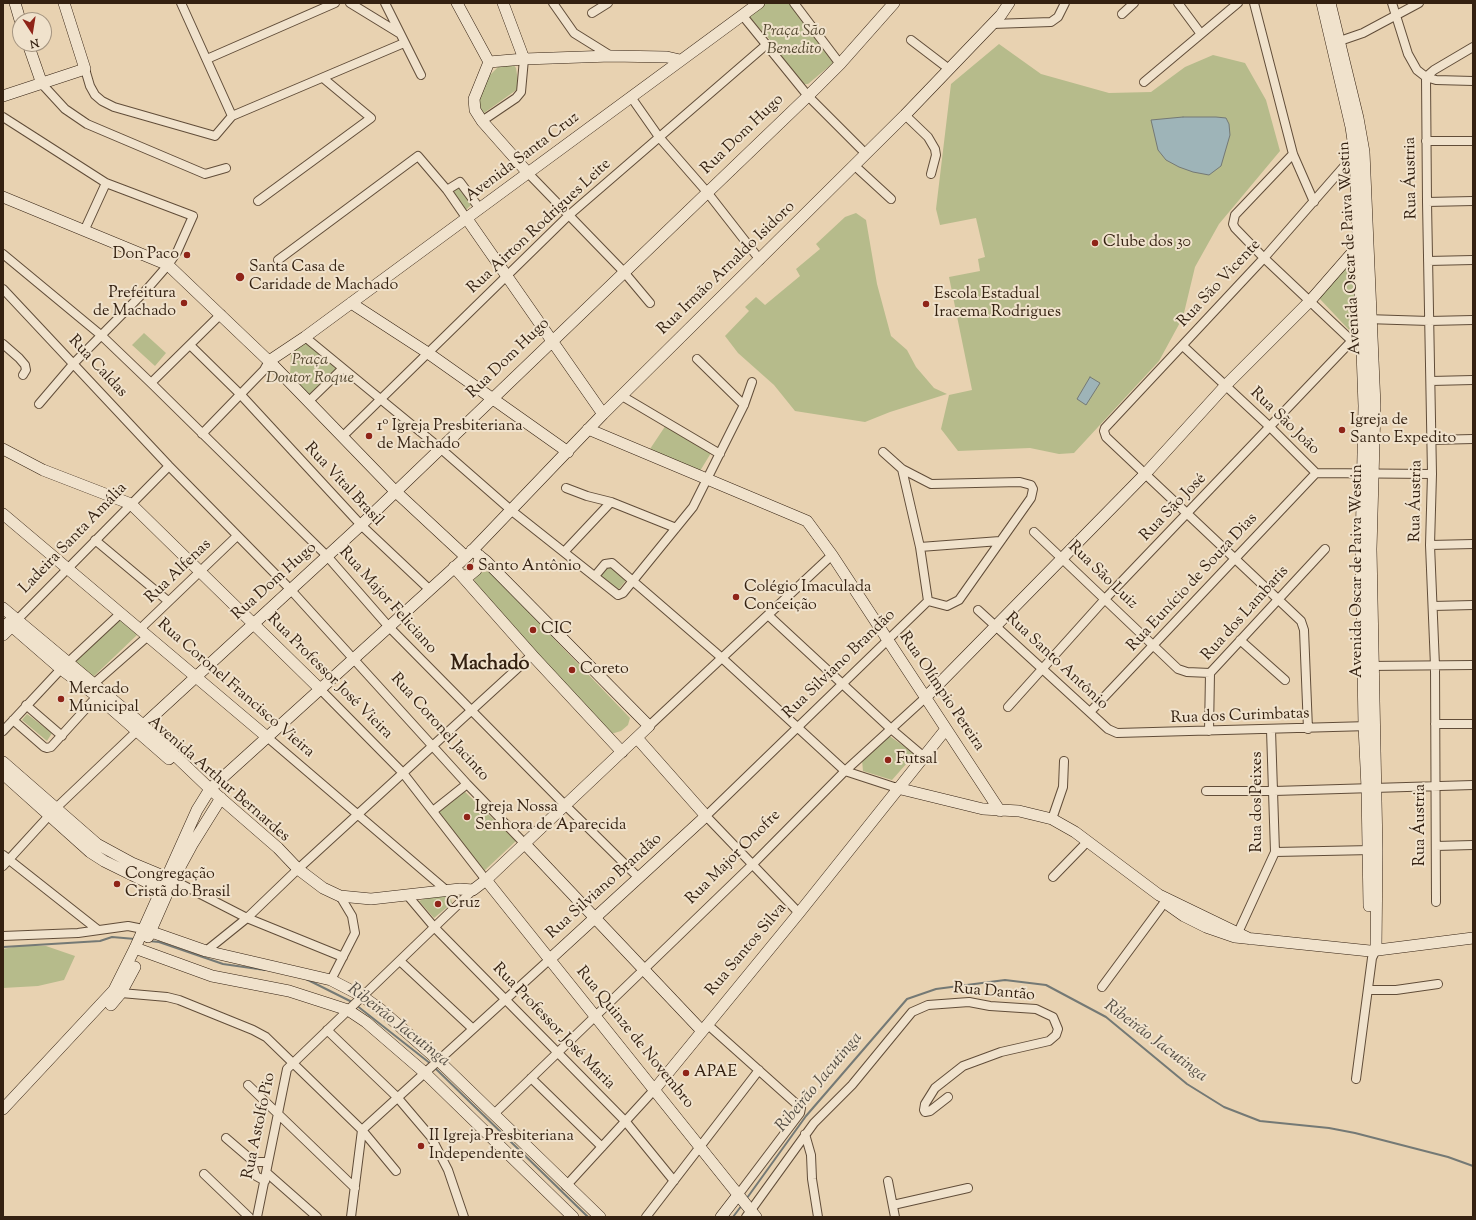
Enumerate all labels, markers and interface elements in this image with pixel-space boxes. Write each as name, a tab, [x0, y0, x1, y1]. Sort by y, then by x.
north arrow	[12, 12, 52, 52]
park label: Praça São Benedito	[763, 22, 825, 60]
text: N	[28, 34, 40, 51]
street label: Rua Dom Hugo	[698, 91, 788, 179]
street label: Avenida Santa Cruz	[462, 109, 584, 207]
street label: Rua Áustria	[1402, 137, 1422, 219]
street label: Avenida Oscar de Paiva Westin	[1336, 141, 1366, 355]
street label: Rua Airton Rodrigues Leite	[464, 155, 616, 299]
street label: Rua Irmão Arnaldo Isidoro	[654, 198, 800, 340]
place label: Clube dos 30	[1103, 233, 1191, 253]
street label: Rua São Vicente	[1174, 236, 1266, 332]
marker: Clube dos 30	[1090, 238, 1100, 248]
place label: Don Paco	[113, 245, 179, 265]
marker: Don Paco	[182, 250, 192, 260]
place label: Santa Casa de Caridade de Machado	[249, 258, 398, 296]
marker: Santa Casa de Caridade de Machado	[234, 271, 246, 283]
place label: Prefeitura de Machado	[93, 284, 176, 322]
place label: Escola Estadual Iracema Rodrigues	[934, 285, 1061, 323]
marker: Prefeitura de Machado	[179, 298, 189, 308]
marker: Escola Estadual Iracema Rodrigues	[921, 299, 931, 309]
street label: Rua Dom Hugo	[464, 315, 554, 403]
street label: Rua Caldas	[63, 332, 131, 402]
park label: Praça Doutor Roque	[266, 351, 354, 389]
street label: Rua São João	[1245, 384, 1323, 460]
place label: Igreja de Santo Expedito	[1350, 411, 1456, 449]
place label: 1º Igreja Presbiteriana de Machado	[377, 417, 523, 455]
marker: Igreja de Santo Expedito	[1337, 425, 1347, 435]
marker: 1º Igreja Presbiteriana de Machado	[364, 431, 374, 441]
street label: Rua Vital Brasil	[300, 439, 386, 531]
street label: Rua Áustria	[1407, 460, 1427, 542]
street label: Avenida Oscar de Paiva Westin	[1348, 464, 1368, 678]
street label: Rua São José	[1137, 470, 1211, 546]
street label: Ladeira Santa Amália	[16, 480, 132, 598]
street label: Rua Eunício de Souza Dias	[1124, 510, 1262, 656]
street label: Rua Alfenas	[142, 536, 216, 608]
street label: Rua São Luiz	[1063, 538, 1141, 614]
street label: Rua Dom Hugo	[229, 539, 321, 625]
street label: Rua Major Feliciano	[334, 543, 440, 659]
place label: Santo Antônio	[478, 557, 581, 577]
marker: Santo Antônio	[465, 562, 475, 572]
street label: Rua dos Lambaris	[1198, 563, 1294, 665]
place label: Colégio Imaculada Conceição	[744, 578, 871, 616]
marker: Colégio Imaculada Conceição	[731, 592, 741, 602]
street label: Rua Silviano Brandão	[780, 606, 900, 724]
street label: Rua Santo Antônio	[1000, 609, 1112, 715]
street label: Rua Professor José Vieira	[262, 610, 396, 744]
street label: Rua Coronel Francisco Vieira	[152, 615, 318, 763]
place label: CIC	[541, 620, 572, 640]
marker: CIC	[528, 625, 538, 635]
street label: Rua Olímpio Pereira	[894, 629, 988, 755]
district label: Machado	[451, 654, 529, 678]
place label: Coreto	[580, 660, 629, 680]
marker: Coreto	[567, 665, 577, 675]
street label: Rua Coronel Jacinto	[385, 670, 493, 786]
place label: Mercado Municipal	[69, 680, 139, 718]
marker: Mercado Municipal	[56, 694, 66, 704]
street label: Rua dos Curimbatas	[1170, 705, 1310, 729]
street label: Avenida Arthur Bernardes	[143, 713, 293, 847]
place label: Futsal	[896, 750, 937, 770]
street label: Rua dos Peixes	[1248, 751, 1268, 853]
marker: Futsal	[883, 755, 893, 765]
street label: Rua Áustria	[1411, 784, 1431, 866]
place label: Igreja Nossa Senhora de Aparecida	[475, 798, 626, 836]
street label: Rua Major Onofre	[683, 807, 785, 909]
marker: Igreja Nossa Senhora de Aparecida	[462, 812, 472, 822]
street label: Rua Silviano Brandão	[543, 830, 667, 944]
place label: Congregação Cristã do Brasil	[125, 865, 231, 903]
marker: Congregação Cristã do Brasil	[112, 879, 122, 889]
place label: Cruz	[446, 894, 480, 914]
marker: Cruz	[433, 899, 443, 909]
street label: Rua Santos Silva	[703, 900, 791, 1000]
street label: Rua Professor José Maria	[488, 960, 618, 1094]
street label: Rua Quinze de Novembro	[571, 963, 697, 1113]
water label: Ribeirão Jacutinga	[343, 980, 453, 1072]
street label: Rua Dantão	[952, 980, 1036, 1006]
water label: Ribeirão Jacutinga	[1099, 997, 1211, 1087]
water label: Ribeirão Jacutinga	[772, 1029, 868, 1137]
place label: APAE	[694, 1063, 737, 1083]
marker: APAE	[681, 1068, 691, 1078]
street label: Rua Astolfo Pio	[239, 1071, 281, 1181]
place label: II Igreja Presbiteriana Independente	[429, 1127, 574, 1165]
marker: II Igreja Presbiteriana Independente	[416, 1141, 426, 1151]

